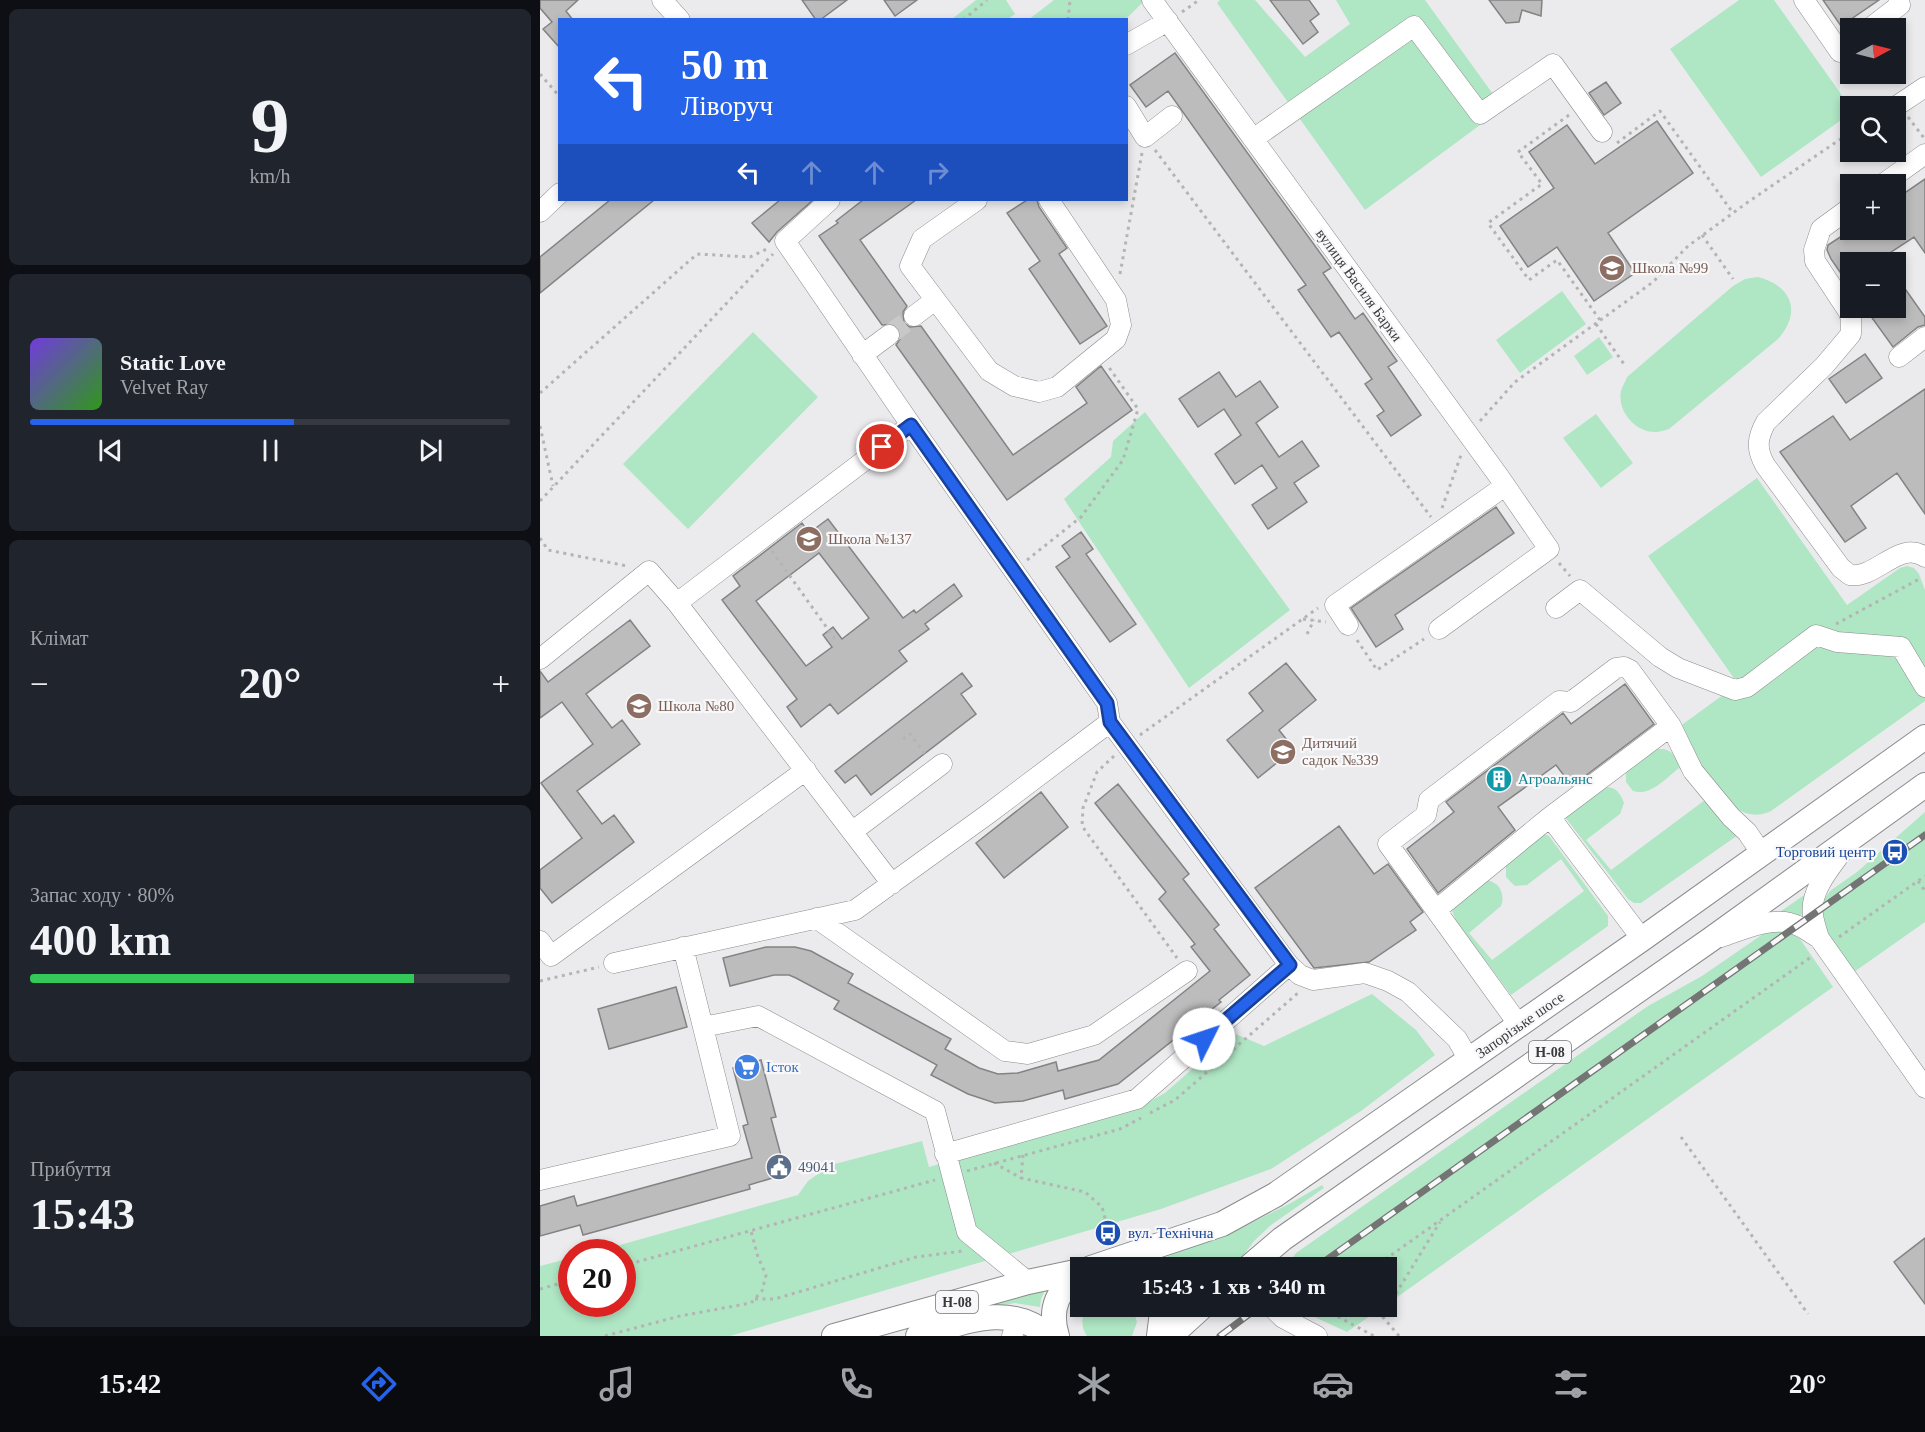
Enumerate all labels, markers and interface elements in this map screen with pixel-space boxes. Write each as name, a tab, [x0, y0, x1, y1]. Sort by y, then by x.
north arrow	[1840, 18, 1906, 84]
map controls	[1840, 18, 1906, 318]
icon: left	[582, 42, 660, 120]
text: 50 m	[681, 42, 769, 88]
text: 9	[251, 82, 290, 169]
text: Ліворуч	[681, 91, 773, 121]
button: search	[1840, 96, 1906, 162]
icon: left	[732, 156, 765, 189]
icon: ahead	[795, 156, 828, 189]
icon: ahead	[858, 156, 891, 189]
icon: right	[921, 156, 954, 189]
text: km/h	[249, 165, 291, 187]
button: +	[1840, 174, 1906, 240]
street label: вулиця Василя Барки	[1313, 226, 1405, 344]
button: −	[1840, 252, 1906, 318]
school or university icon: Школа №99	[1597, 253, 1627, 283]
place label: Школа №99	[1632, 260, 1708, 276]
text: Static Love	[120, 350, 226, 375]
text: Velvet Ray	[120, 376, 208, 398]
pin	[856, 421, 907, 472]
icon: arrive	[865, 430, 898, 463]
icon: previous	[94, 434, 127, 467]
icon: pause	[254, 434, 287, 467]
icon: next	[414, 434, 447, 467]
school or university icon: Школа №137	[794, 524, 824, 554]
place label: Школа №137	[828, 531, 912, 547]
text: Клімат	[30, 627, 89, 649]
text: 20°	[239, 658, 302, 708]
text: −	[30, 666, 49, 702]
text: +	[491, 666, 510, 702]
school or university icon: Школа №80	[624, 691, 654, 721]
place label: Школа №80	[658, 698, 734, 714]
place label: Дитячий садок №339	[1302, 735, 1378, 768]
school or university icon: Дитячий садок №339	[1268, 737, 1298, 767]
building icon: Агроальянс	[1484, 764, 1514, 794]
place label: Агроальянс	[1518, 771, 1593, 787]
bus stop icon: Торговий центр	[1880, 837, 1910, 867]
place label: Торговий центр	[1776, 844, 1876, 860]
text: Запас ходу · 80%	[30, 884, 174, 906]
text: 400 km	[30, 915, 171, 965]
street label: Запорізьке шосе	[1473, 988, 1568, 1061]
position arrow	[1172, 1007, 1236, 1071]
road number: Н-08	[1529, 1041, 1571, 1063]
supermarket icon: Істок	[732, 1052, 762, 1082]
place label: Істок	[766, 1059, 800, 1075]
public building icon: 49041	[764, 1152, 794, 1182]
text: Прибуття	[30, 1158, 111, 1180]
place label: 49041	[798, 1159, 836, 1175]
text: 15:43	[30, 1189, 135, 1239]
bus stop icon: вул. Технічна	[1093, 1218, 1123, 1248]
place label: вул. Технічна	[1128, 1225, 1214, 1241]
speed limit sign: 20	[558, 1239, 636, 1317]
text: 15:43 · 1 хв · 340 m	[1141, 1274, 1326, 1299]
road number: Н-08	[936, 1291, 978, 1313]
icon: directions	[358, 1363, 400, 1405]
icon: music	[596, 1363, 638, 1405]
icon: phone	[835, 1363, 877, 1405]
icon: climate	[1073, 1363, 1115, 1405]
icon: car	[1312, 1363, 1354, 1405]
icon: filters	[1550, 1363, 1592, 1405]
text: 15:42	[98, 1369, 161, 1399]
text: 20°	[1789, 1369, 1827, 1399]

